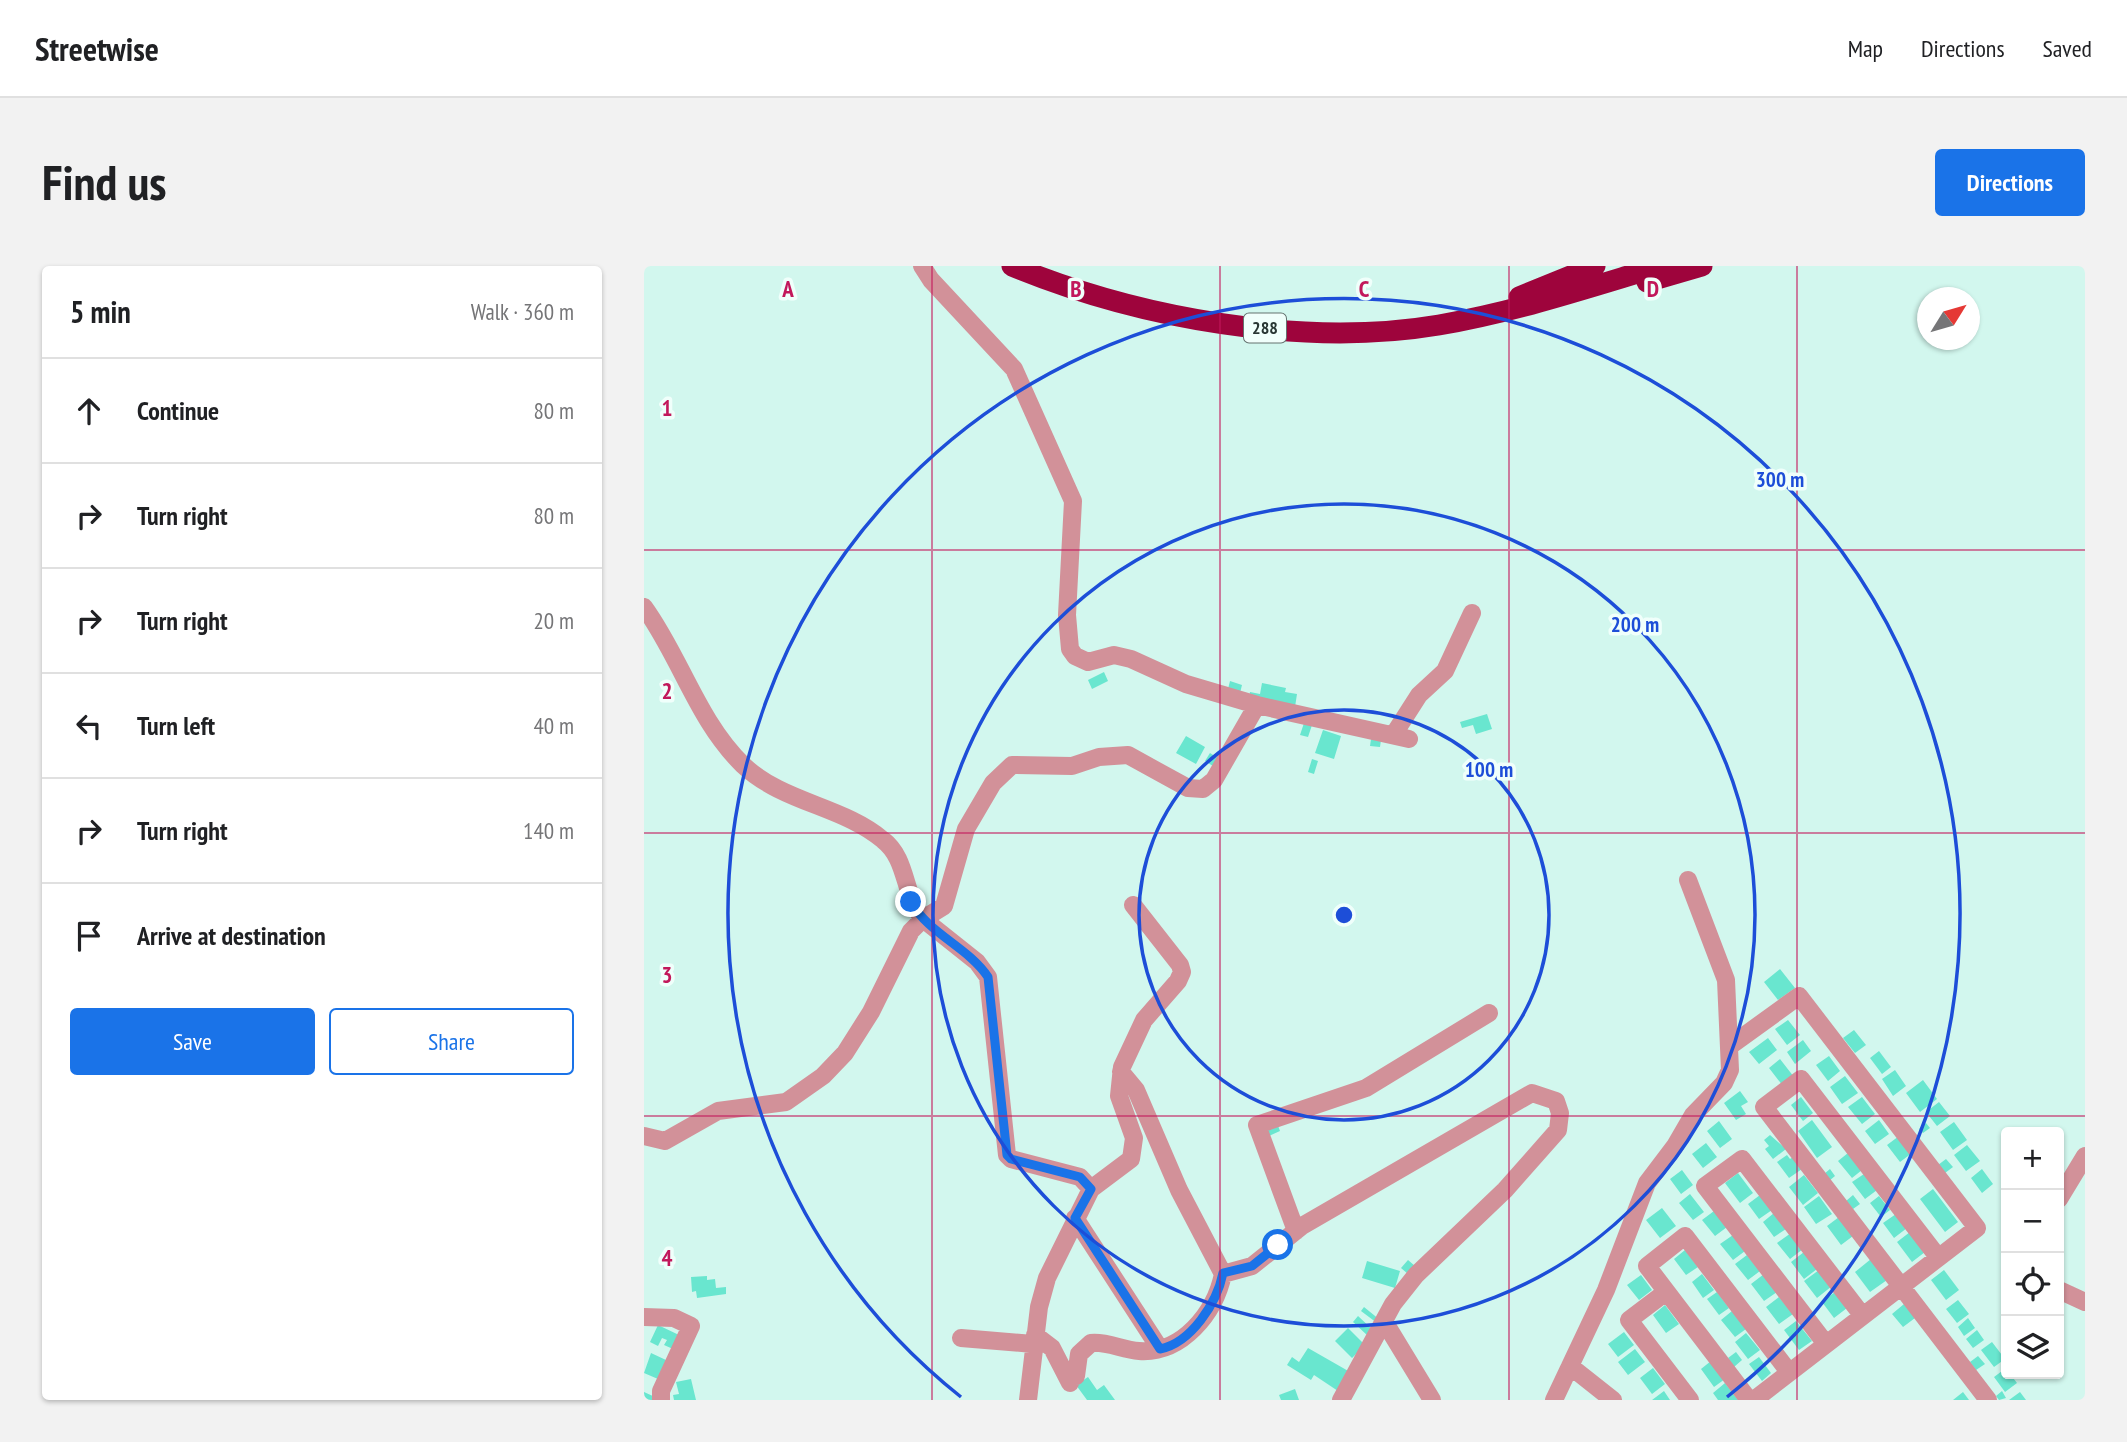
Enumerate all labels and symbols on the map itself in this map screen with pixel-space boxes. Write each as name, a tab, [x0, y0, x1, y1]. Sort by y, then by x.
text: A	[781, 274, 794, 303]
text: B	[1070, 274, 1082, 303]
text: C	[1359, 274, 1370, 303]
text: D	[1647, 274, 1659, 303]
north arrow	[1917, 287, 1980, 350]
road number: 288	[1244, 314, 1286, 342]
text: 1	[662, 393, 673, 422]
text: 300 m	[1756, 466, 1804, 493]
text: 200 m	[1611, 611, 1659, 638]
text: 2	[662, 676, 673, 705]
text: 100 m	[1465, 756, 1513, 783]
route end	[895, 886, 926, 917]
centre of rings	[1332, 903, 1356, 927]
text: 3	[662, 960, 673, 989]
route start	[1262, 1229, 1293, 1260]
text: 4	[662, 1243, 673, 1272]

